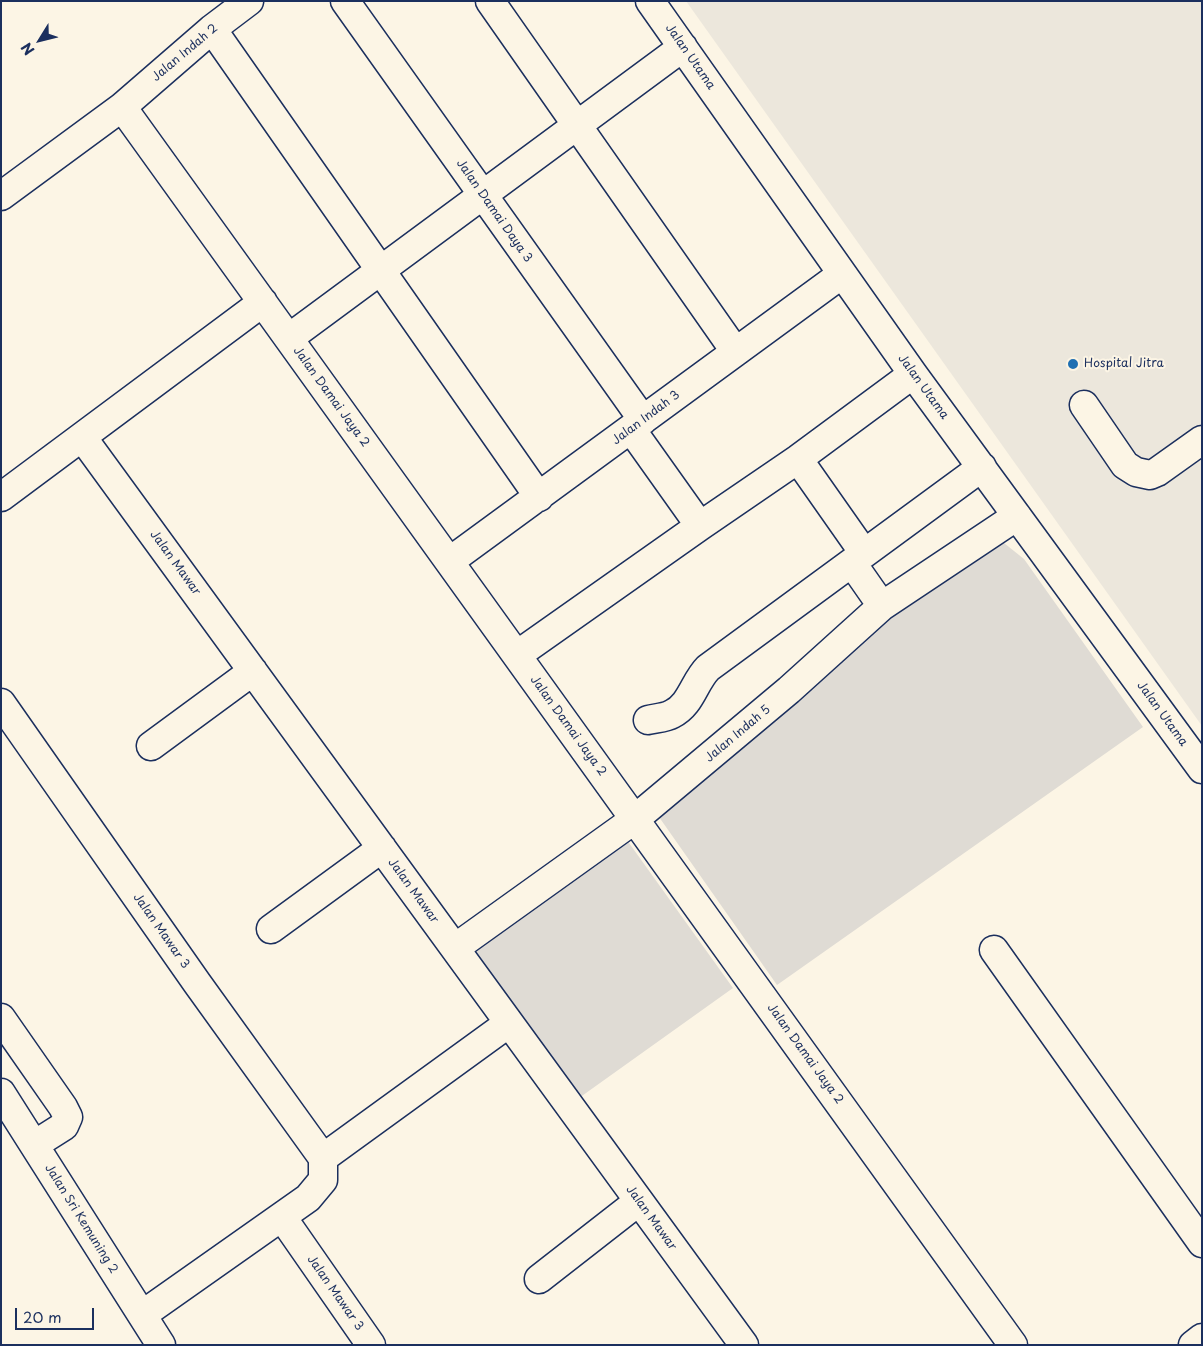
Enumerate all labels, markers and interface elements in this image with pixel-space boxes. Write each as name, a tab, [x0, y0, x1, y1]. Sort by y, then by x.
north arrow	[15, 15, 65, 65]
street label: Jalan Indah 2	[149, 21, 221, 85]
street label: Jalan Utama	[662, 22, 718, 92]
text: N	[16, 38, 39, 60]
street label: Jalan Damai Daya 3	[453, 157, 535, 265]
street label: Jalan Damai Jaya 2	[290, 344, 372, 450]
street label: Jalan Utama	[895, 352, 951, 422]
marker: Hospital Jitra	[1066, 357, 1080, 371]
place label: Hospital Jitra	[1084, 357, 1164, 371]
street label: Jalan Indah 3	[609, 388, 683, 448]
street label: Jalan Mawar	[147, 528, 203, 598]
street label: Jalan Damai Jaya 2	[527, 673, 609, 779]
street label: Jalan Utama	[1134, 679, 1190, 749]
street label: Jalan Indah 5	[703, 703, 773, 765]
street label: Jalan Mawar	[385, 856, 441, 926]
street label: Jalan Mawar 3	[130, 891, 192, 971]
street label: Jalan Damai Jaya 2	[764, 1001, 846, 1107]
street label: Jalan Sri Kemuning 2	[41, 1162, 121, 1276]
street label: Jalan Mawar	[623, 1183, 679, 1253]
street label: Jalan Mawar 3	[304, 1253, 366, 1333]
scale bar	[18, 1298, 96, 1330]
text: 20 m	[23, 1305, 62, 1328]

